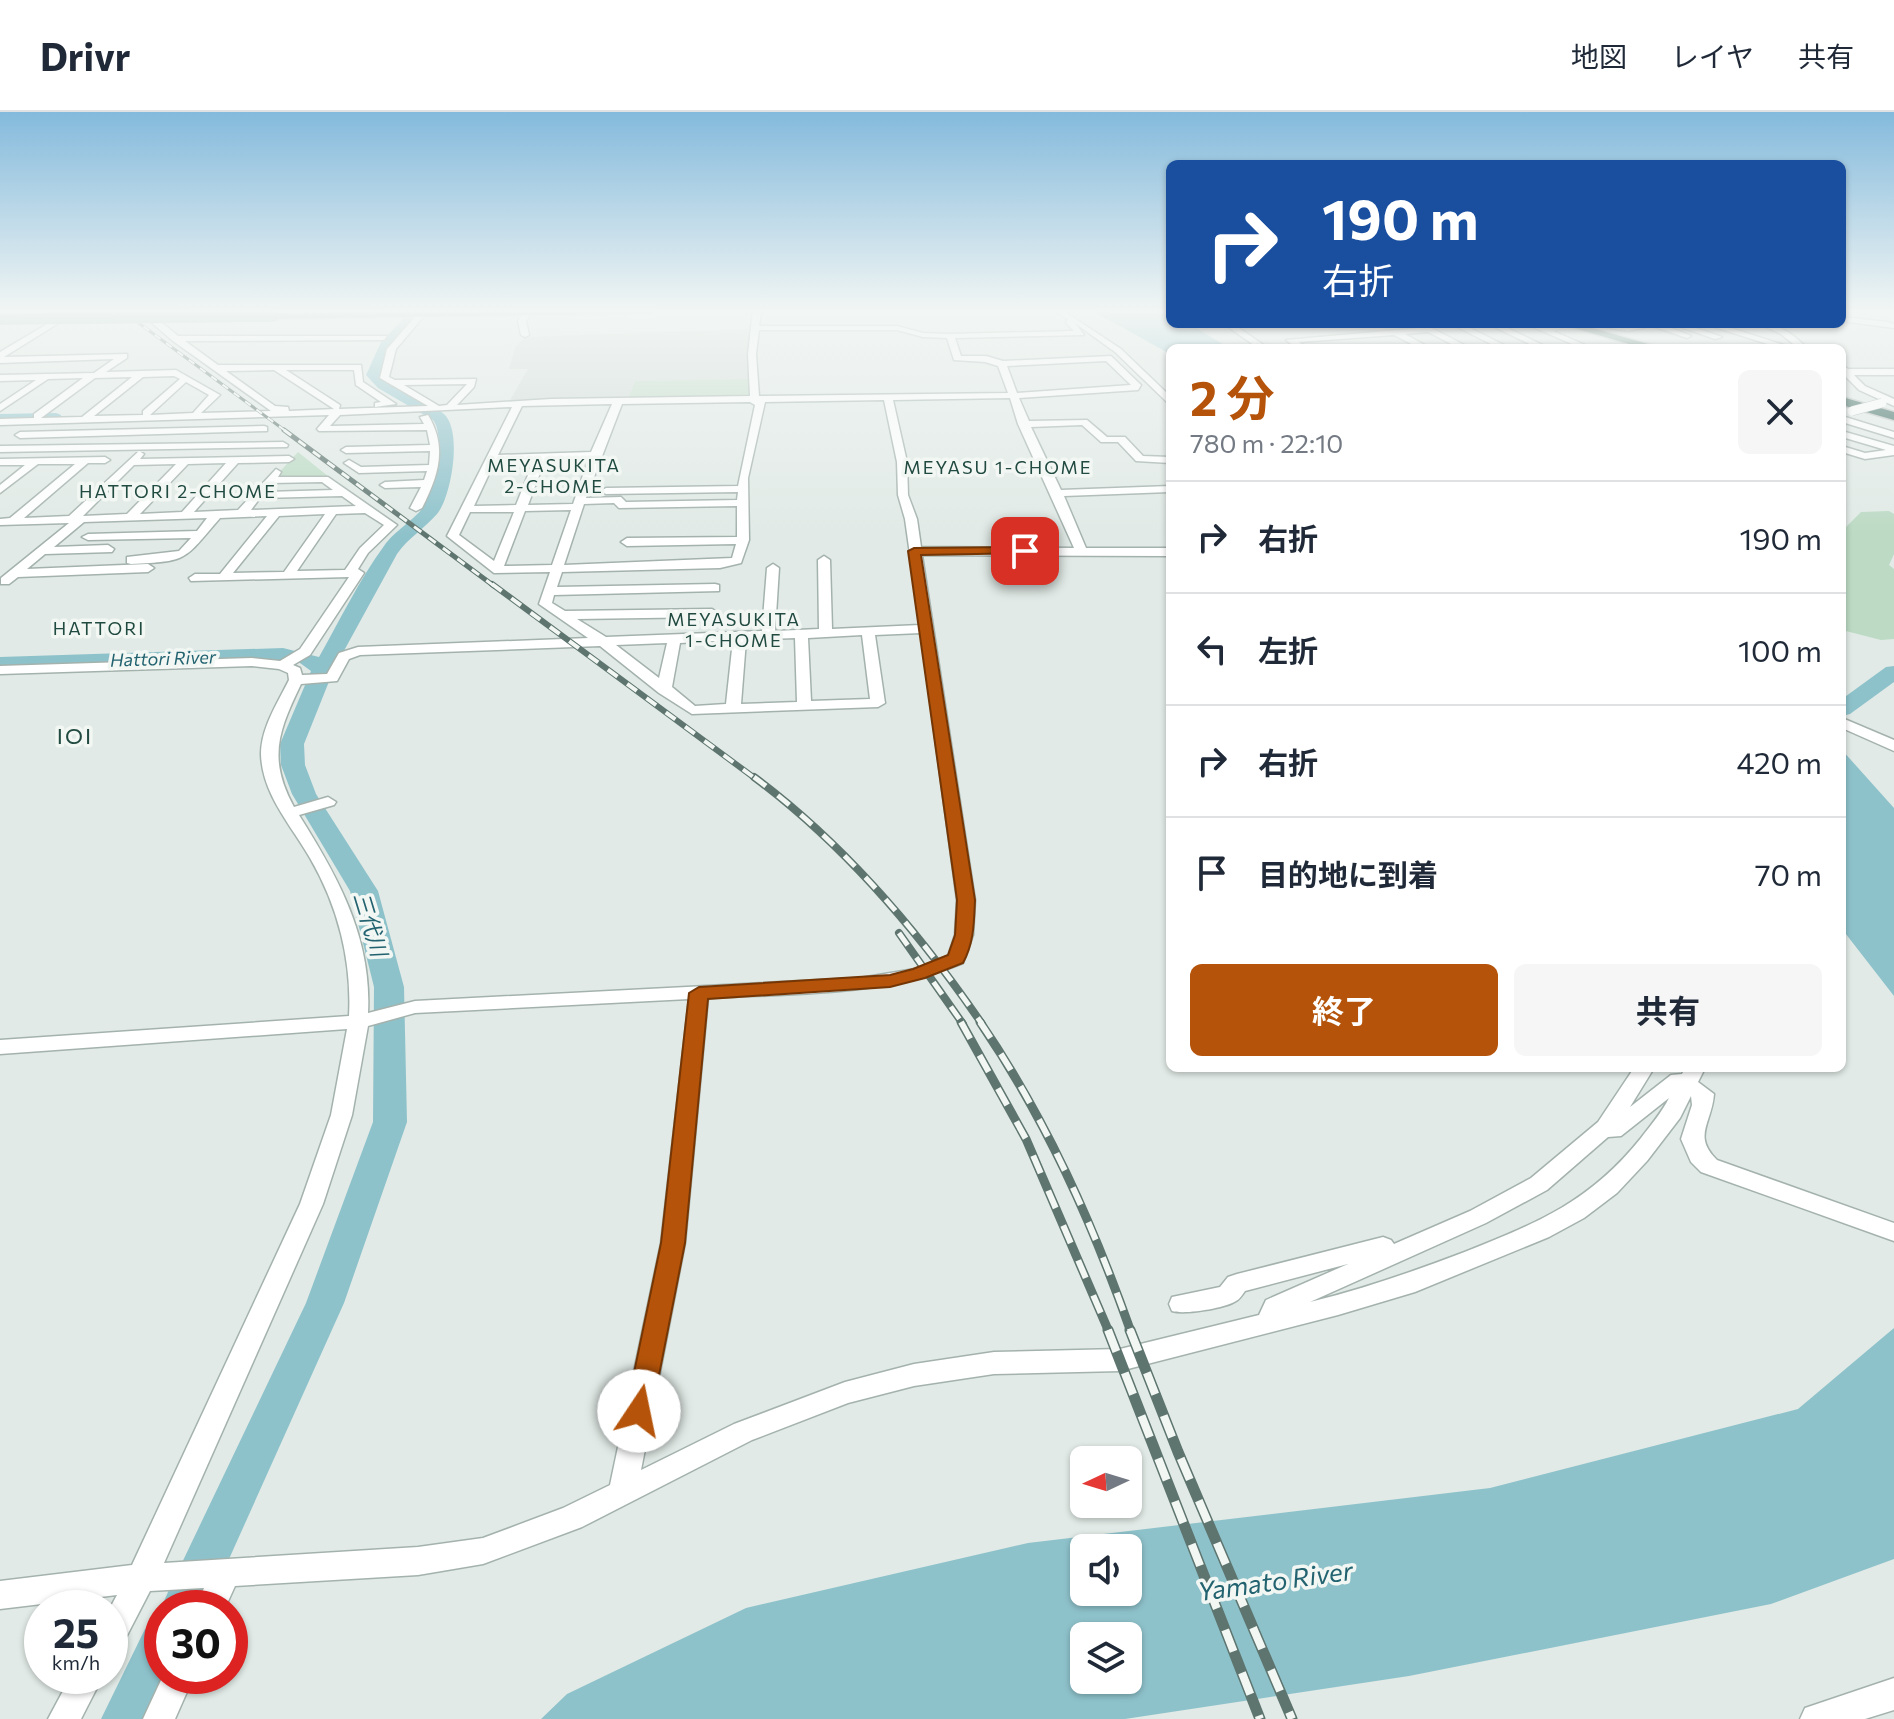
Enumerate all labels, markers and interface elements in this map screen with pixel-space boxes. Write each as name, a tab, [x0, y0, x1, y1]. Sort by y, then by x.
text: Drivr	[40, 32, 130, 79]
text: 地図	[1571, 39, 1627, 73]
text: レイヤ	[1671, 39, 1754, 73]
text: 共有	[1798, 39, 1854, 73]
text: 190 m	[1322, 183, 1479, 252]
icon: right	[1190, 192, 1294, 296]
text: 右折	[1322, 257, 1394, 301]
text: 2 分	[1190, 367, 1274, 426]
button: close	[1738, 370, 1822, 454]
text: 780 m · 22:10	[1190, 427, 1343, 458]
district label: MEYASUKITA 2-CHOME	[487, 454, 621, 497]
district label: MEYASU 1-CHOME	[903, 456, 1093, 478]
district label: HATTORI 2-CHOME	[79, 480, 277, 502]
icon: right	[1190, 515, 1234, 559]
pin	[991, 517, 1059, 585]
text: 右折	[1258, 519, 1318, 556]
text: 190 m	[1739, 519, 1822, 556]
icon: arrive	[1003, 529, 1047, 573]
district label: MEYASUKITA 1-CHOME	[667, 608, 801, 651]
district label: HATTORI	[53, 617, 145, 639]
icon: left	[1190, 627, 1234, 671]
text: 左折	[1258, 631, 1318, 668]
text: 100 m	[1738, 631, 1822, 668]
water label: Hattori River	[110, 645, 217, 671]
district label: IOI	[57, 722, 93, 749]
icon: right	[1190, 739, 1234, 783]
text: 右折	[1258, 743, 1318, 780]
text: 420 m	[1736, 743, 1822, 780]
icon: arrive	[1190, 851, 1234, 895]
text: 目的地に到着	[1258, 855, 1438, 892]
text: 70 m	[1755, 855, 1822, 892]
water label: 三代川	[348, 888, 394, 961]
button: 終了	[1190, 964, 1498, 1056]
button: 共有	[1514, 964, 1822, 1056]
position arrow	[597, 1369, 681, 1453]
north arrow	[1070, 1446, 1142, 1518]
map controls	[1070, 1446, 1142, 1694]
button: sound	[1070, 1534, 1142, 1606]
water label: Yamato River	[1195, 1554, 1356, 1606]
speed limit sign: 30	[144, 1590, 248, 1694]
text: 25	[53, 1607, 99, 1656]
button: layers	[1070, 1622, 1142, 1694]
text: km/h	[52, 1650, 100, 1674]

